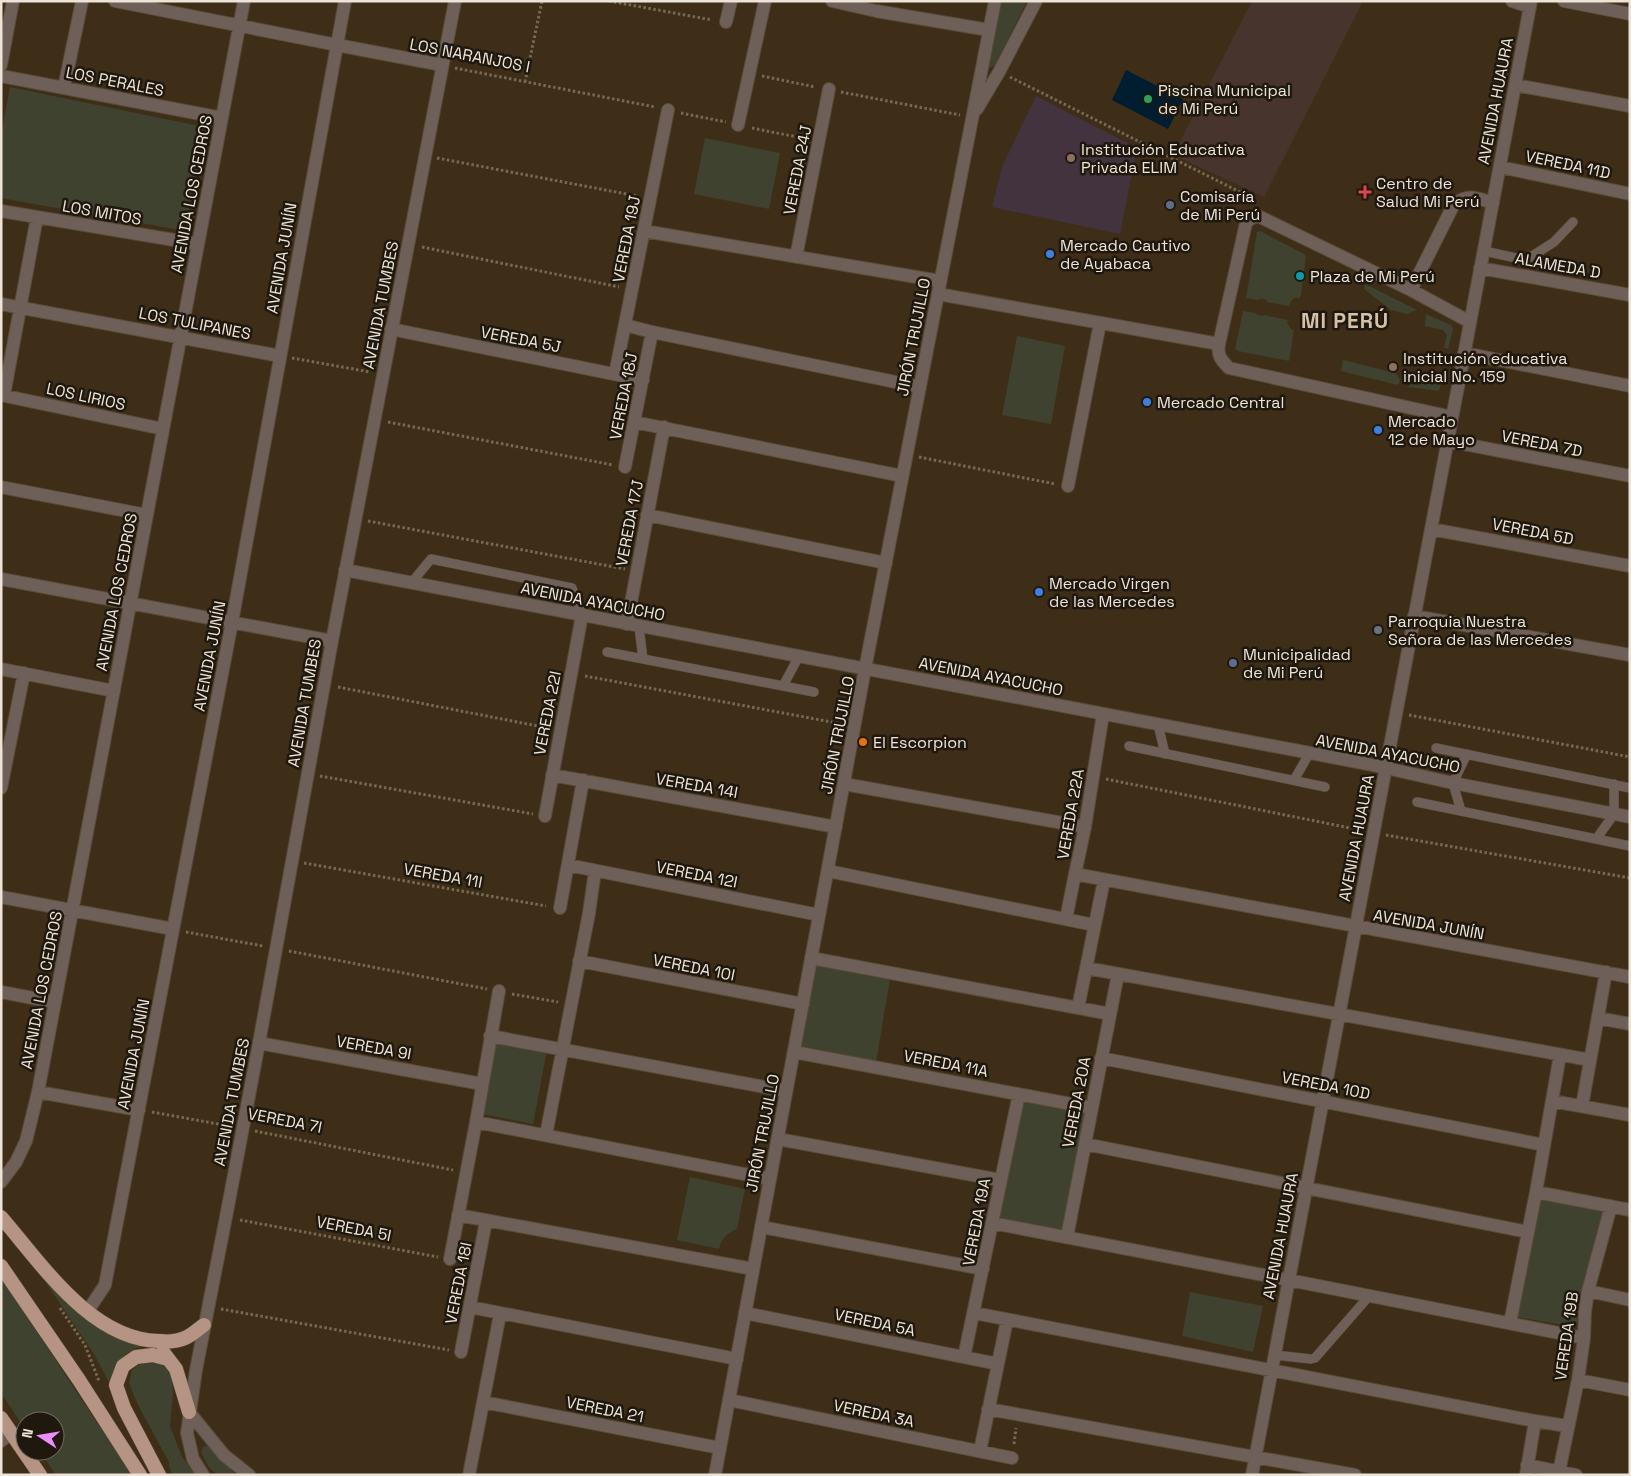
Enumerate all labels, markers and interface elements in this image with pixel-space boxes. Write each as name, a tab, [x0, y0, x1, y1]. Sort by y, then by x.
street label: LOS NARANJOS I	[408, 34, 532, 77]
street label: AVENIDA HUAURA	[1473, 36, 1518, 166]
street label: LOS PERALES	[64, 62, 166, 101]
place label: Piscina Municipal de Mi Perú	[1158, 80, 1291, 119]
marker: Piscina Municipal de Mi Perú	[1142, 93, 1154, 105]
street label: AVENIDA LOS CEDROS	[166, 113, 217, 275]
street label: VEREDA 24J	[778, 123, 816, 217]
place label: Institución Educativa Privada ELIM	[1081, 139, 1245, 178]
street label: VEREDA 11D	[1523, 145, 1612, 184]
marker: Institución Educativa Privada ELIM	[1065, 152, 1077, 164]
place label: Centro de Salud Mi Perú	[1376, 173, 1480, 212]
marker: Centro de Salud Mi Perú	[1358, 185, 1372, 199]
place label: Comisaría de Mi Perú	[1180, 186, 1260, 225]
street label: VEREDA 19J	[608, 194, 645, 285]
street label: LOS MITOS	[61, 195, 143, 230]
marker: Comisaría de Mi Perú	[1164, 199, 1176, 211]
street label: AVENIDA JUNÍN	[261, 201, 302, 315]
place label: Mercado Cautivo de Ayabaca	[1060, 235, 1190, 274]
street label: AVENIDA TUMBES	[358, 239, 403, 371]
marker: Mercado Cautivo de Ayabaca	[1044, 248, 1056, 260]
street label: ALAMEDA D	[1513, 248, 1602, 283]
place label: Plaza de Mi Perú	[1310, 266, 1435, 287]
marker: Plaza de Mi Perú	[1294, 270, 1306, 282]
street label: JIRÓN TRUJILLO	[892, 276, 935, 398]
street label: LOS TULIPANES	[137, 302, 253, 345]
district label: MI PERÚ	[1301, 307, 1389, 334]
street label: VEREDA 5J	[479, 321, 563, 358]
place label: Institución educativa inicial No. 159	[1403, 348, 1567, 387]
street label: VEREDA 18J	[605, 351, 642, 442]
marker: Institución educativa inicial No. 159	[1387, 361, 1399, 373]
street label: LOS LIRIOS	[44, 378, 127, 415]
place label: Mercado Central	[1157, 392, 1284, 413]
marker: Mercado Central	[1141, 396, 1153, 408]
place label: Mercado 12 de Mayo	[1388, 411, 1475, 450]
marker: Mercado 12 de Mayo	[1372, 424, 1384, 436]
street label: VEREDA 7D	[1500, 425, 1584, 462]
street label: VEREDA 17J	[611, 478, 648, 568]
street label: AVENIDA LOS CEDROS	[91, 511, 142, 673]
street label: VEREDA 5D	[1490, 513, 1575, 550]
place label: Mercado Virgen de las Mercedes	[1049, 573, 1175, 612]
street label: AVENIDA AYACUCHO	[519, 577, 667, 626]
marker: Mercado Virgen de las Mercedes	[1033, 586, 1045, 598]
street label: AVENIDA JUNÍN	[188, 599, 231, 713]
place label: Parroquia Nuestra Señora de las Mercedes	[1388, 611, 1572, 650]
marker: Parroquia Nuestra Señora de las Mercedes	[1372, 624, 1384, 636]
street label: AVENIDA TUMBES	[283, 637, 326, 769]
place label: Municipalidad de Mi Perú	[1243, 644, 1351, 683]
street label: AVENIDA AYACUCHO	[917, 652, 1065, 701]
marker: Municipalidad de Mi Perú	[1227, 657, 1239, 669]
street label: VEREDA 22I	[529, 669, 566, 757]
street label: JIRÓN TRUJILLO	[816, 674, 859, 796]
street label: AVENIDA AYACUCHO	[1314, 729, 1462, 778]
place label: El Escorpion	[873, 732, 967, 753]
marker: El Escorpion	[857, 736, 869, 748]
street label: VEREDA 22A	[1052, 767, 1089, 861]
street label: VEREDA 14I	[654, 768, 740, 803]
street label: AVENIDA HUAURA	[1334, 773, 1379, 903]
street label: VEREDA 12I	[654, 856, 739, 893]
street label: VEREDA 11I	[402, 858, 484, 893]
street label: AVENIDA JUNÍN	[1372, 904, 1486, 945]
street label: AVENIDA LOS CEDROS	[16, 909, 67, 1071]
street label: VEREDA 10I	[651, 949, 737, 986]
street label: AVENIDA JUNÍN	[112, 997, 155, 1111]
street label: VEREDA 9I	[335, 1031, 413, 1064]
street label: AVENIDA TUMBES	[209, 1036, 254, 1168]
street label: VEREDA 11A	[902, 1045, 990, 1082]
street label: VEREDA 20A	[1057, 1055, 1096, 1149]
street label: VEREDA 10D	[1280, 1067, 1372, 1104]
street label: JIRÓN TRUJILLO	[741, 1072, 784, 1194]
street label: VEREDA 7I	[246, 1103, 324, 1138]
street label: AVENIDA HUAURA	[1258, 1171, 1303, 1301]
street label: VEREDA 19A	[958, 1176, 995, 1268]
street label: VEREDA 5I	[315, 1211, 393, 1246]
street label: VEREDA 18I	[440, 1240, 477, 1326]
street label: VEREDA 19B	[1550, 1290, 1583, 1382]
street label: VEREDA 5A	[833, 1304, 917, 1341]
street label: VEREDA 21	[564, 1392, 646, 1427]
street label: VEREDA 3A	[832, 1395, 916, 1432]
north arrow	[15, 1411, 65, 1461]
text: N	[18, 1427, 37, 1440]

